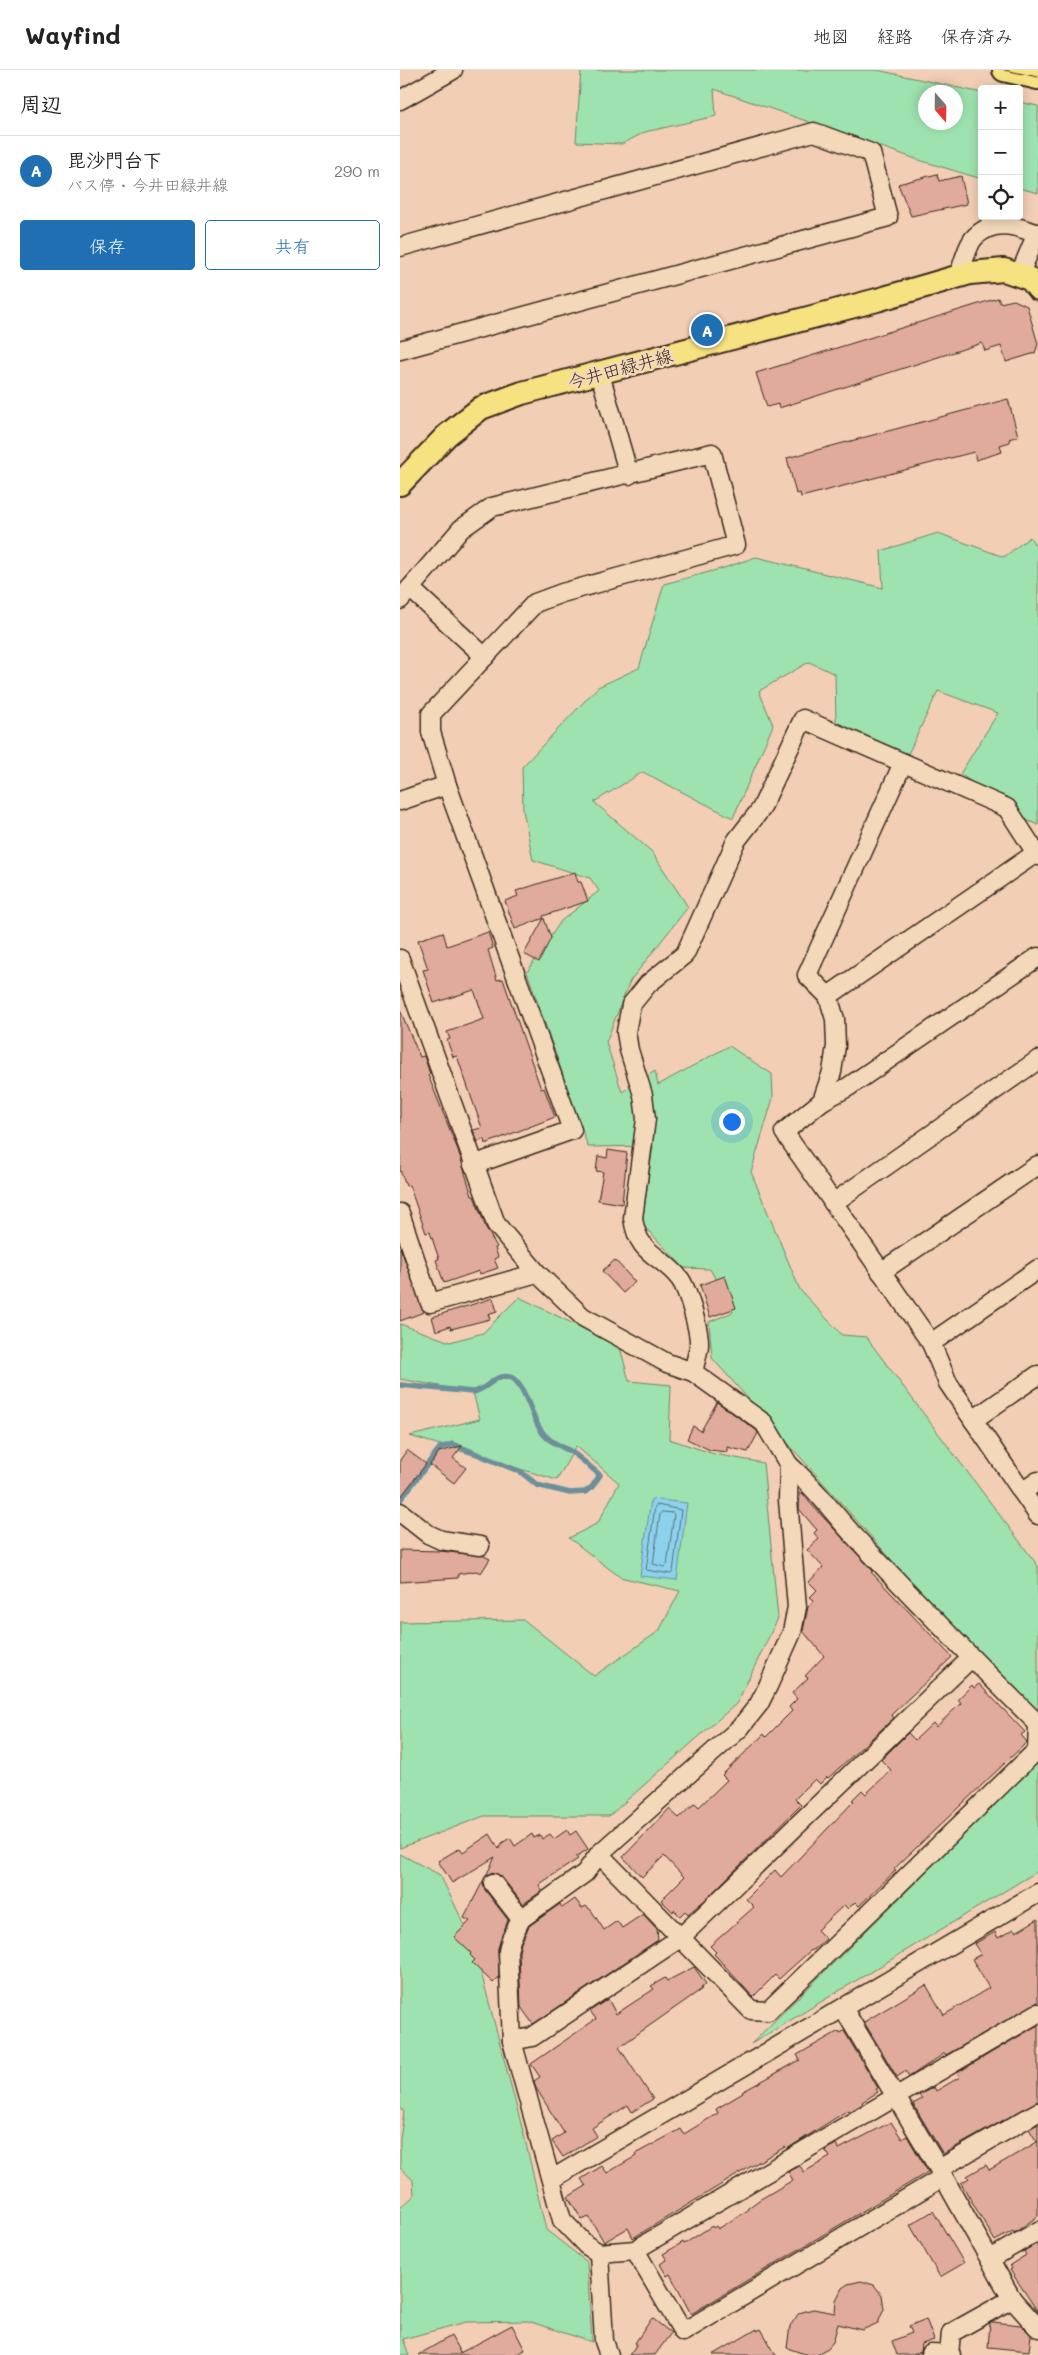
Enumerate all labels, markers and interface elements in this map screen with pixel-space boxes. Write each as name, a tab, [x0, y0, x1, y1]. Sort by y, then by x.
text: Wayfind	[25, 19, 121, 50]
text: 地図	[813, 24, 849, 48]
text: 経路	[877, 24, 913, 48]
text: 保存済み	[941, 24, 1013, 48]
north arrow	[918, 85, 963, 130]
map controls	[978, 85, 1023, 220]
button: +	[978, 85, 1023, 130]
text: 周辺	[20, 90, 62, 117]
button: −	[978, 130, 1023, 175]
text: 毘沙門台下	[67, 147, 162, 172]
text: A	[30, 160, 42, 181]
text: 290 m	[334, 160, 380, 181]
text: バス停 · 今井田緑井線	[67, 174, 228, 195]
button: locate	[978, 175, 1023, 220]
button: 保存	[20, 220, 195, 270]
button: 共有	[205, 220, 380, 270]
pin: A	[691, 311, 723, 349]
street label: 今井田緑井線	[565, 342, 675, 394]
your location	[719, 1109, 745, 1135]

